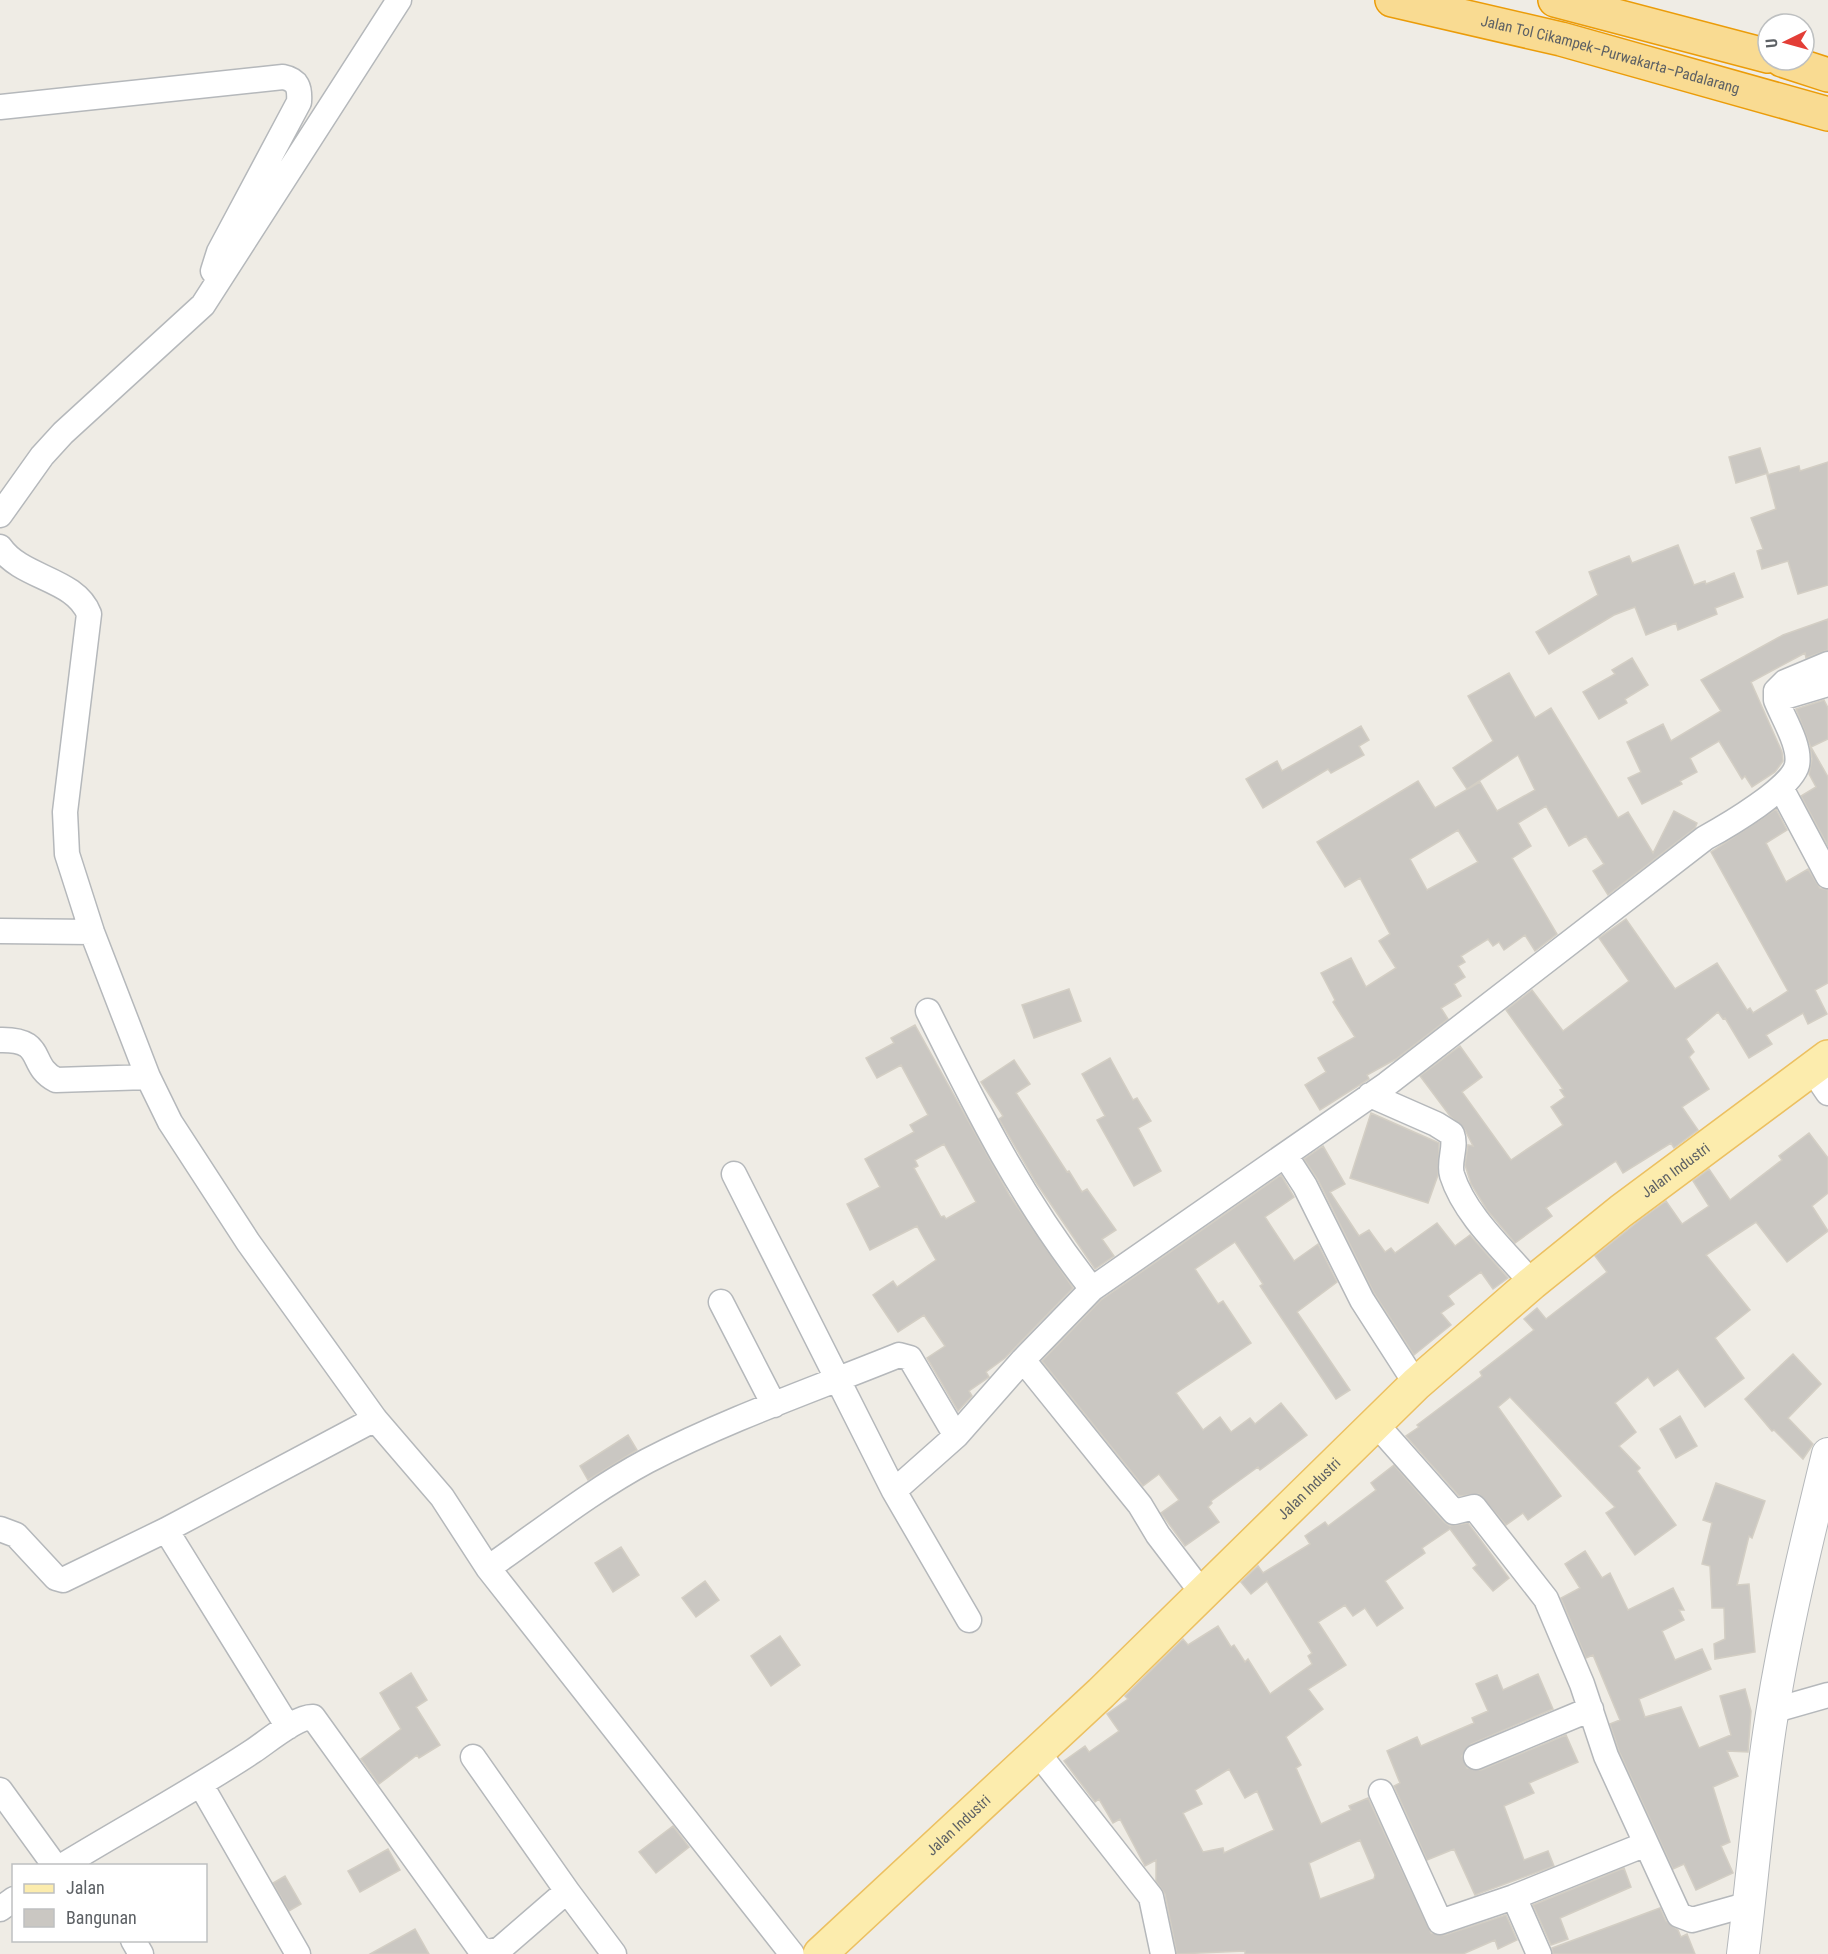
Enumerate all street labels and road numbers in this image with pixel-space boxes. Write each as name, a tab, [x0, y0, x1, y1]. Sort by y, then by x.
street label: Jalan Tol Cikampek–Purwakarta–Padalarang	[1479, 12, 1742, 98]
street label: Jalan Industri	[1638, 1139, 1713, 1202]
street label: Jalan Industri	[1274, 1454, 1344, 1524]
street label: Jalan Industri	[923, 1791, 994, 1859]

